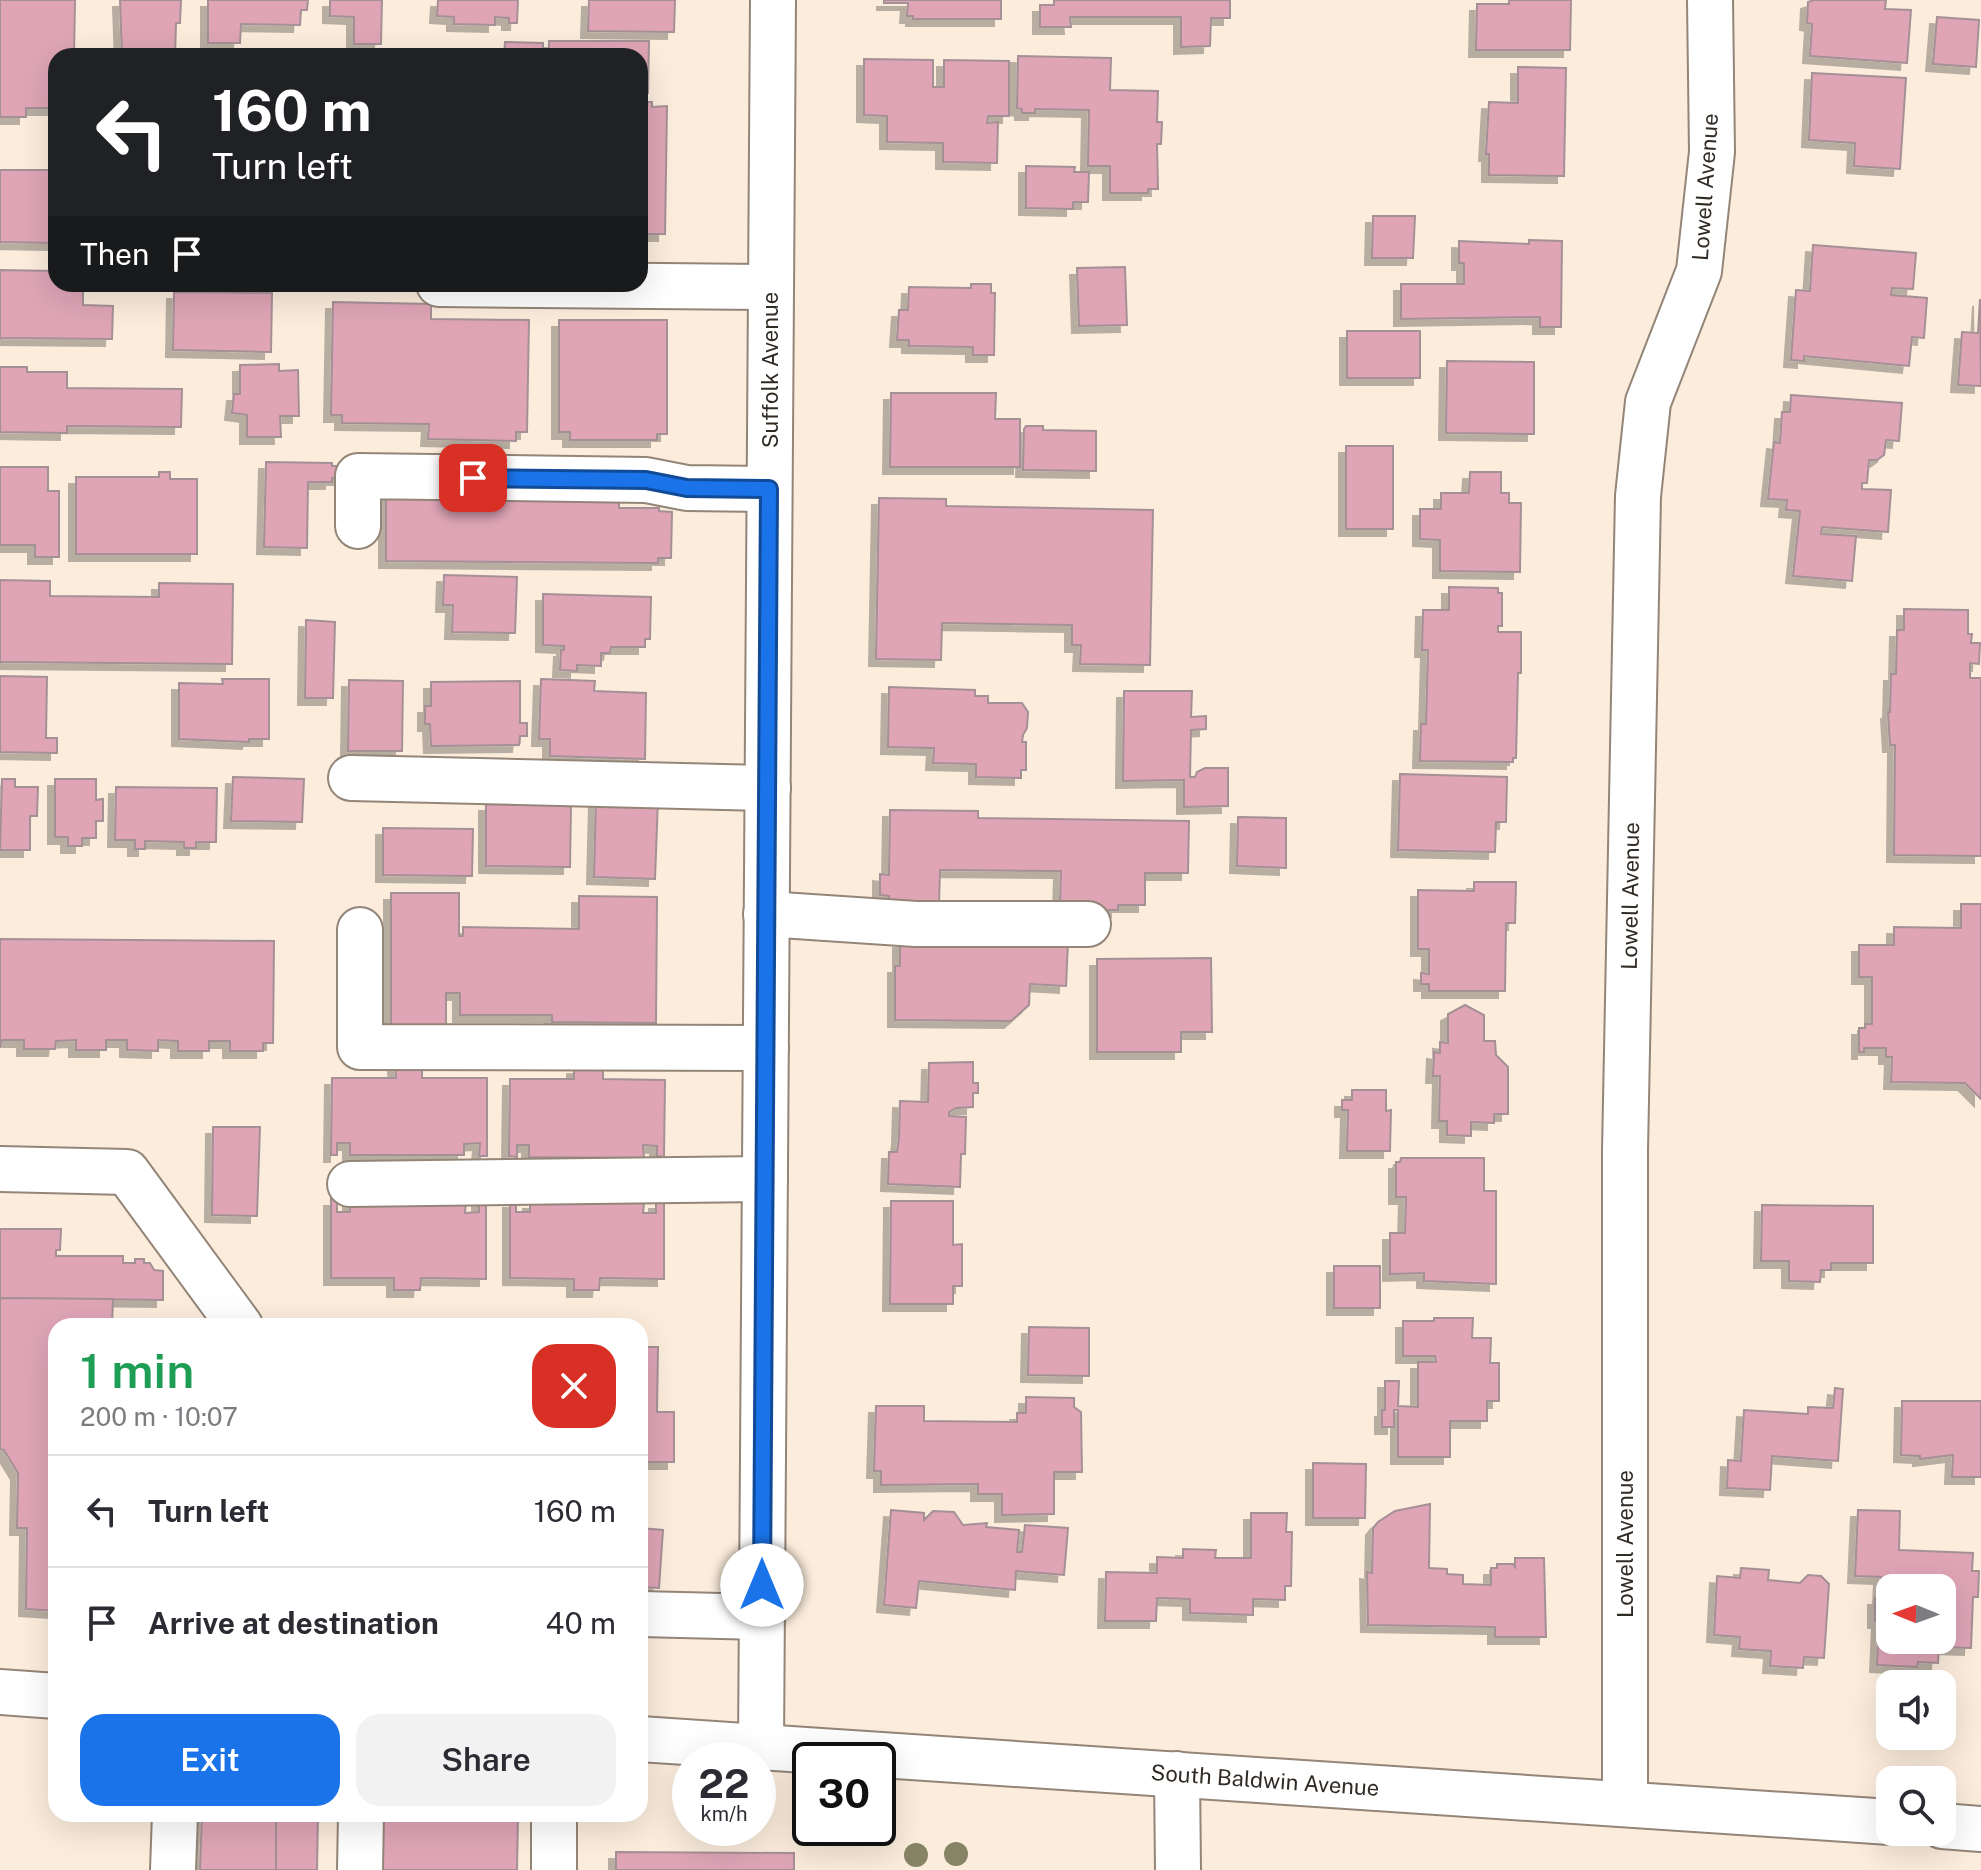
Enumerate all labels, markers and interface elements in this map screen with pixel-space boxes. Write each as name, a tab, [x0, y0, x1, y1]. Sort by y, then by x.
text: 160 m	[212, 78, 372, 144]
icon: left	[80, 80, 184, 184]
street label: Lowell Avenue	[1687, 112, 1723, 262]
text: Turn left	[212, 145, 353, 187]
icon: arrive	[165, 232, 209, 276]
text: Then	[80, 236, 149, 272]
street label: Suffolk Avenue	[757, 292, 783, 448]
pin	[439, 444, 507, 512]
icon: arrive	[451, 456, 495, 500]
street label: Lowell Avenue	[1616, 822, 1644, 970]
text: 1 min	[80, 1342, 194, 1399]
button: close	[532, 1344, 616, 1428]
text: 200 m · 10:07	[80, 1401, 238, 1432]
street label: Lowell Avenue	[1612, 1470, 1638, 1618]
icon: left	[80, 1489, 124, 1533]
text: Turn left	[148, 1493, 269, 1529]
text: 160 m	[534, 1493, 616, 1529]
position arrow	[720, 1543, 804, 1627]
north arrow	[1876, 1574, 1956, 1654]
map controls	[1876, 1574, 1956, 1846]
icon: arrive	[80, 1601, 124, 1645]
text: Arrive at destination	[148, 1605, 439, 1641]
text: 40 m	[546, 1605, 616, 1641]
button: sound	[1876, 1670, 1956, 1750]
button: Exit	[80, 1714, 340, 1806]
button: Share	[356, 1714, 616, 1806]
speed limit sign: 30	[792, 1742, 896, 1846]
street label: South Baldwin Avenue	[1150, 1759, 1380, 1801]
text: 22	[699, 1760, 749, 1807]
button: search	[1876, 1766, 1956, 1846]
text: km/h	[700, 1802, 748, 1826]

